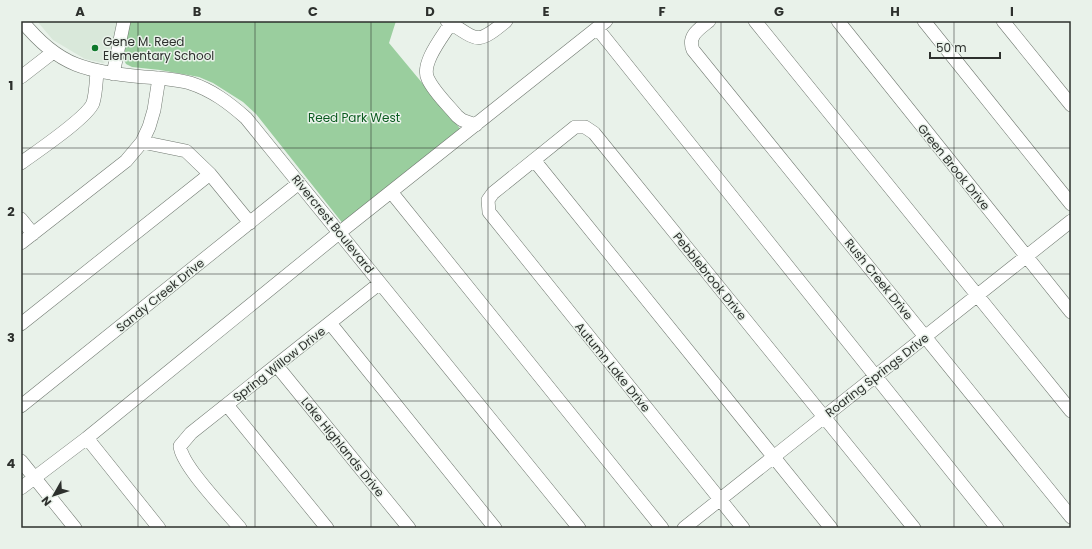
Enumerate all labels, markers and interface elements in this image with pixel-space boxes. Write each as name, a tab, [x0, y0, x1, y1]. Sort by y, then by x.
text: A	[75, 2, 85, 21]
text: B	[193, 2, 202, 21]
text: C	[308, 2, 318, 21]
text: D	[425, 2, 435, 21]
text: E	[542, 2, 550, 21]
text: F	[658, 2, 666, 21]
text: G	[774, 2, 784, 21]
text: H	[890, 2, 900, 21]
text: I	[1010, 2, 1014, 21]
place label: Gene M. Reed Elementary School	[103, 33, 214, 64]
scale bar	[930, 34, 1000, 60]
text: 50 m	[936, 39, 967, 56]
marker: Gene M. Reed Elementary School	[90, 43, 100, 53]
text: 1	[9, 76, 13, 95]
park label: Reed Park West	[308, 109, 400, 126]
street label: Green Brook Drive	[914, 120, 994, 214]
street label: Rivercrest Boulevard	[288, 171, 378, 277]
text: 2	[7, 202, 15, 221]
street label: Pebblebrook Drive	[669, 229, 751, 323]
street label: Rush Creek Drive	[841, 235, 917, 323]
street label: Sandy Creek Drive	[112, 254, 208, 336]
street label: Autumn Lake Drive	[571, 318, 655, 416]
street label: Spring Willow Drive	[229, 323, 329, 405]
text: 3	[7, 328, 15, 347]
street label: Roaring Springs Drive	[822, 329, 932, 421]
street label: Lake Highlands Drive	[298, 394, 388, 500]
text: 4	[7, 454, 16, 473]
north arrow	[34, 475, 74, 515]
text: N	[37, 493, 55, 510]

